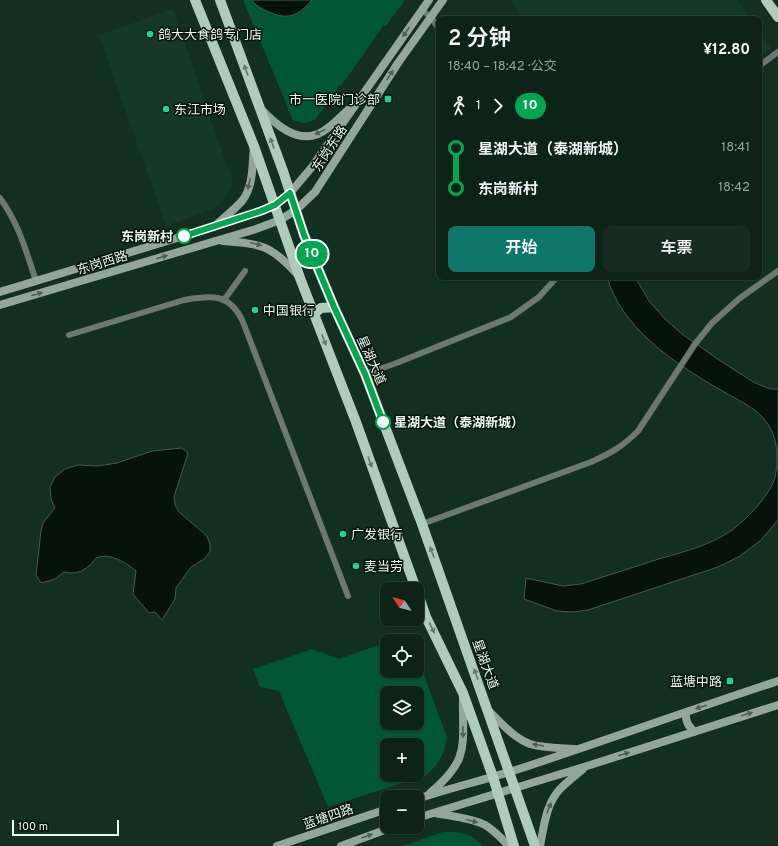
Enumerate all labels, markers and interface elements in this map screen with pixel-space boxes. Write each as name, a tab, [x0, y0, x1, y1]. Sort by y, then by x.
text: 2 分钟	[448, 26, 511, 53]
place label: 鸽大大食鸽专门店	[158, 27, 262, 44]
one-way arrow	[402, 27, 410, 37]
marker: 鸽大大食鸽专门店	[145, 29, 155, 39]
text: ¥12.80	[703, 41, 750, 60]
text: 18:40 – 18:42 · 公交	[448, 59, 557, 75]
one-way arrow	[242, 64, 248, 76]
one-way arrow	[386, 70, 394, 80]
place label: 市一医院门诊部	[289, 92, 380, 109]
marker: 市一医院门诊部	[383, 94, 393, 104]
icon: walk	[448, 95, 470, 117]
icon: forward	[487, 95, 509, 117]
text: 10	[523, 97, 538, 114]
text: 1	[476, 98, 481, 114]
place label: 东江市场	[174, 102, 226, 119]
marker: 东江市场	[161, 104, 171, 114]
street label: 东岗东路	[310, 123, 352, 175]
one-way arrow	[314, 129, 325, 135]
one-way arrow	[269, 136, 275, 148]
text: 18:41	[721, 140, 750, 156]
text: 星湖大道（泰湖新城）	[478, 141, 628, 160]
one-way arrow	[246, 178, 252, 191]
text: 18:42	[718, 180, 750, 196]
text: 东岗新村	[478, 181, 538, 200]
button: 开始	[448, 226, 595, 272]
button: 车票	[603, 226, 750, 272]
marker: 东岗新村	[176, 228, 192, 244]
place label: 东岗新村	[121, 229, 173, 246]
line badge: 10	[294, 241, 330, 267]
one-way arrow	[250, 242, 263, 248]
text: 10	[305, 245, 319, 262]
street label: 东岗西路	[75, 249, 130, 279]
one-way arrow	[156, 254, 168, 260]
one-way arrow	[32, 291, 44, 297]
place label: 中国银行	[263, 304, 315, 320]
marker: 中国银行	[250, 305, 260, 315]
street label: 星湖大道	[352, 334, 388, 388]
one-way arrow	[322, 335, 328, 347]
marker: 星湖大道（泰湖新城）	[375, 414, 391, 430]
place label: 星湖大道（泰湖新城）	[394, 415, 524, 432]
one-way arrow	[367, 456, 373, 468]
place label: 广发银行	[351, 528, 403, 544]
marker: 广发银行	[338, 529, 348, 539]
one-way arrow	[428, 546, 434, 558]
place label: 麦当劳	[364, 560, 403, 576]
marker: 麦当劳	[351, 561, 361, 571]
north arrow	[380, 582, 424, 626]
map controls	[380, 582, 424, 834]
one-way arrow	[429, 622, 435, 633]
button: locate	[380, 634, 424, 678]
street label: 星湖大道	[468, 638, 501, 692]
one-way arrow	[472, 668, 478, 680]
place label: 蓝塘中路	[670, 674, 722, 691]
marker: 蓝塘中路	[725, 676, 735, 686]
button: layers	[380, 686, 424, 730]
one-way arrow	[695, 704, 707, 710]
one-way arrow	[742, 711, 754, 717]
one-way arrow	[460, 726, 466, 739]
button: +	[380, 738, 424, 782]
one-way arrow	[532, 742, 544, 748]
one-way arrow	[618, 751, 630, 757]
button: −	[380, 790, 424, 834]
street label: 蓝塘四路	[301, 801, 356, 834]
one-way arrow	[546, 803, 552, 814]
scale bar	[12, 818, 119, 837]
one-way arrow	[466, 818, 478, 824]
text: 100 m	[18, 820, 48, 834]
one-way arrow	[361, 833, 373, 839]

